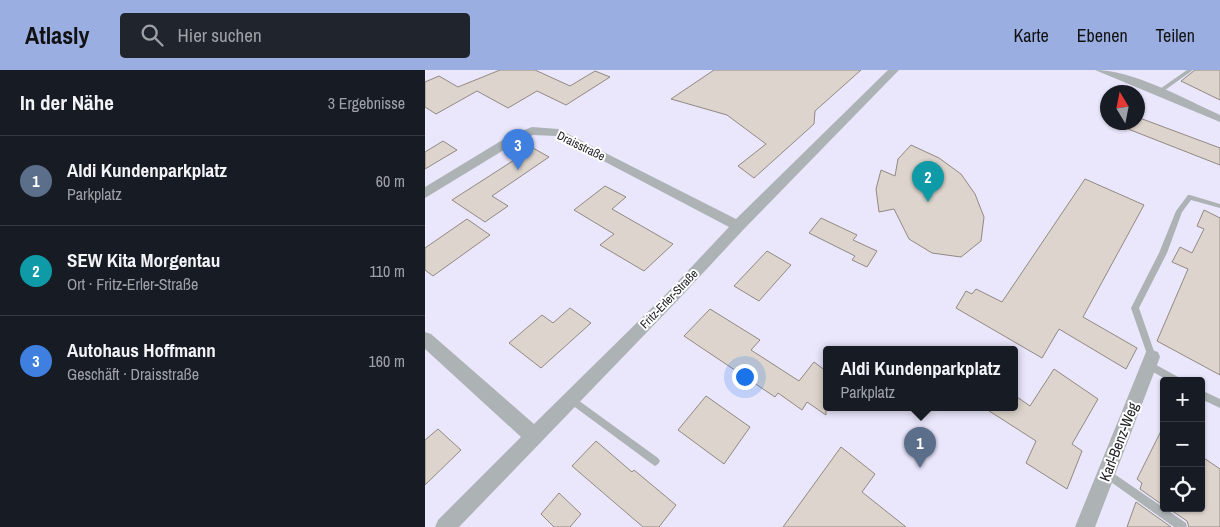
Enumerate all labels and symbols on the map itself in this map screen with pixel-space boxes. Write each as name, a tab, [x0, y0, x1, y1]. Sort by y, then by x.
north arrow	[1100, 85, 1145, 130]
street label: Draisstraße	[554, 128, 608, 164]
pin: 3	[502, 129, 534, 170]
pin: 2	[912, 161, 944, 202]
street label: Fritz-Erler-Straße	[637, 266, 701, 332]
your location	[732, 364, 758, 390]
street label: Karl-Benz-Weg	[1094, 399, 1143, 484]
pin: 1	[904, 427, 936, 468]

